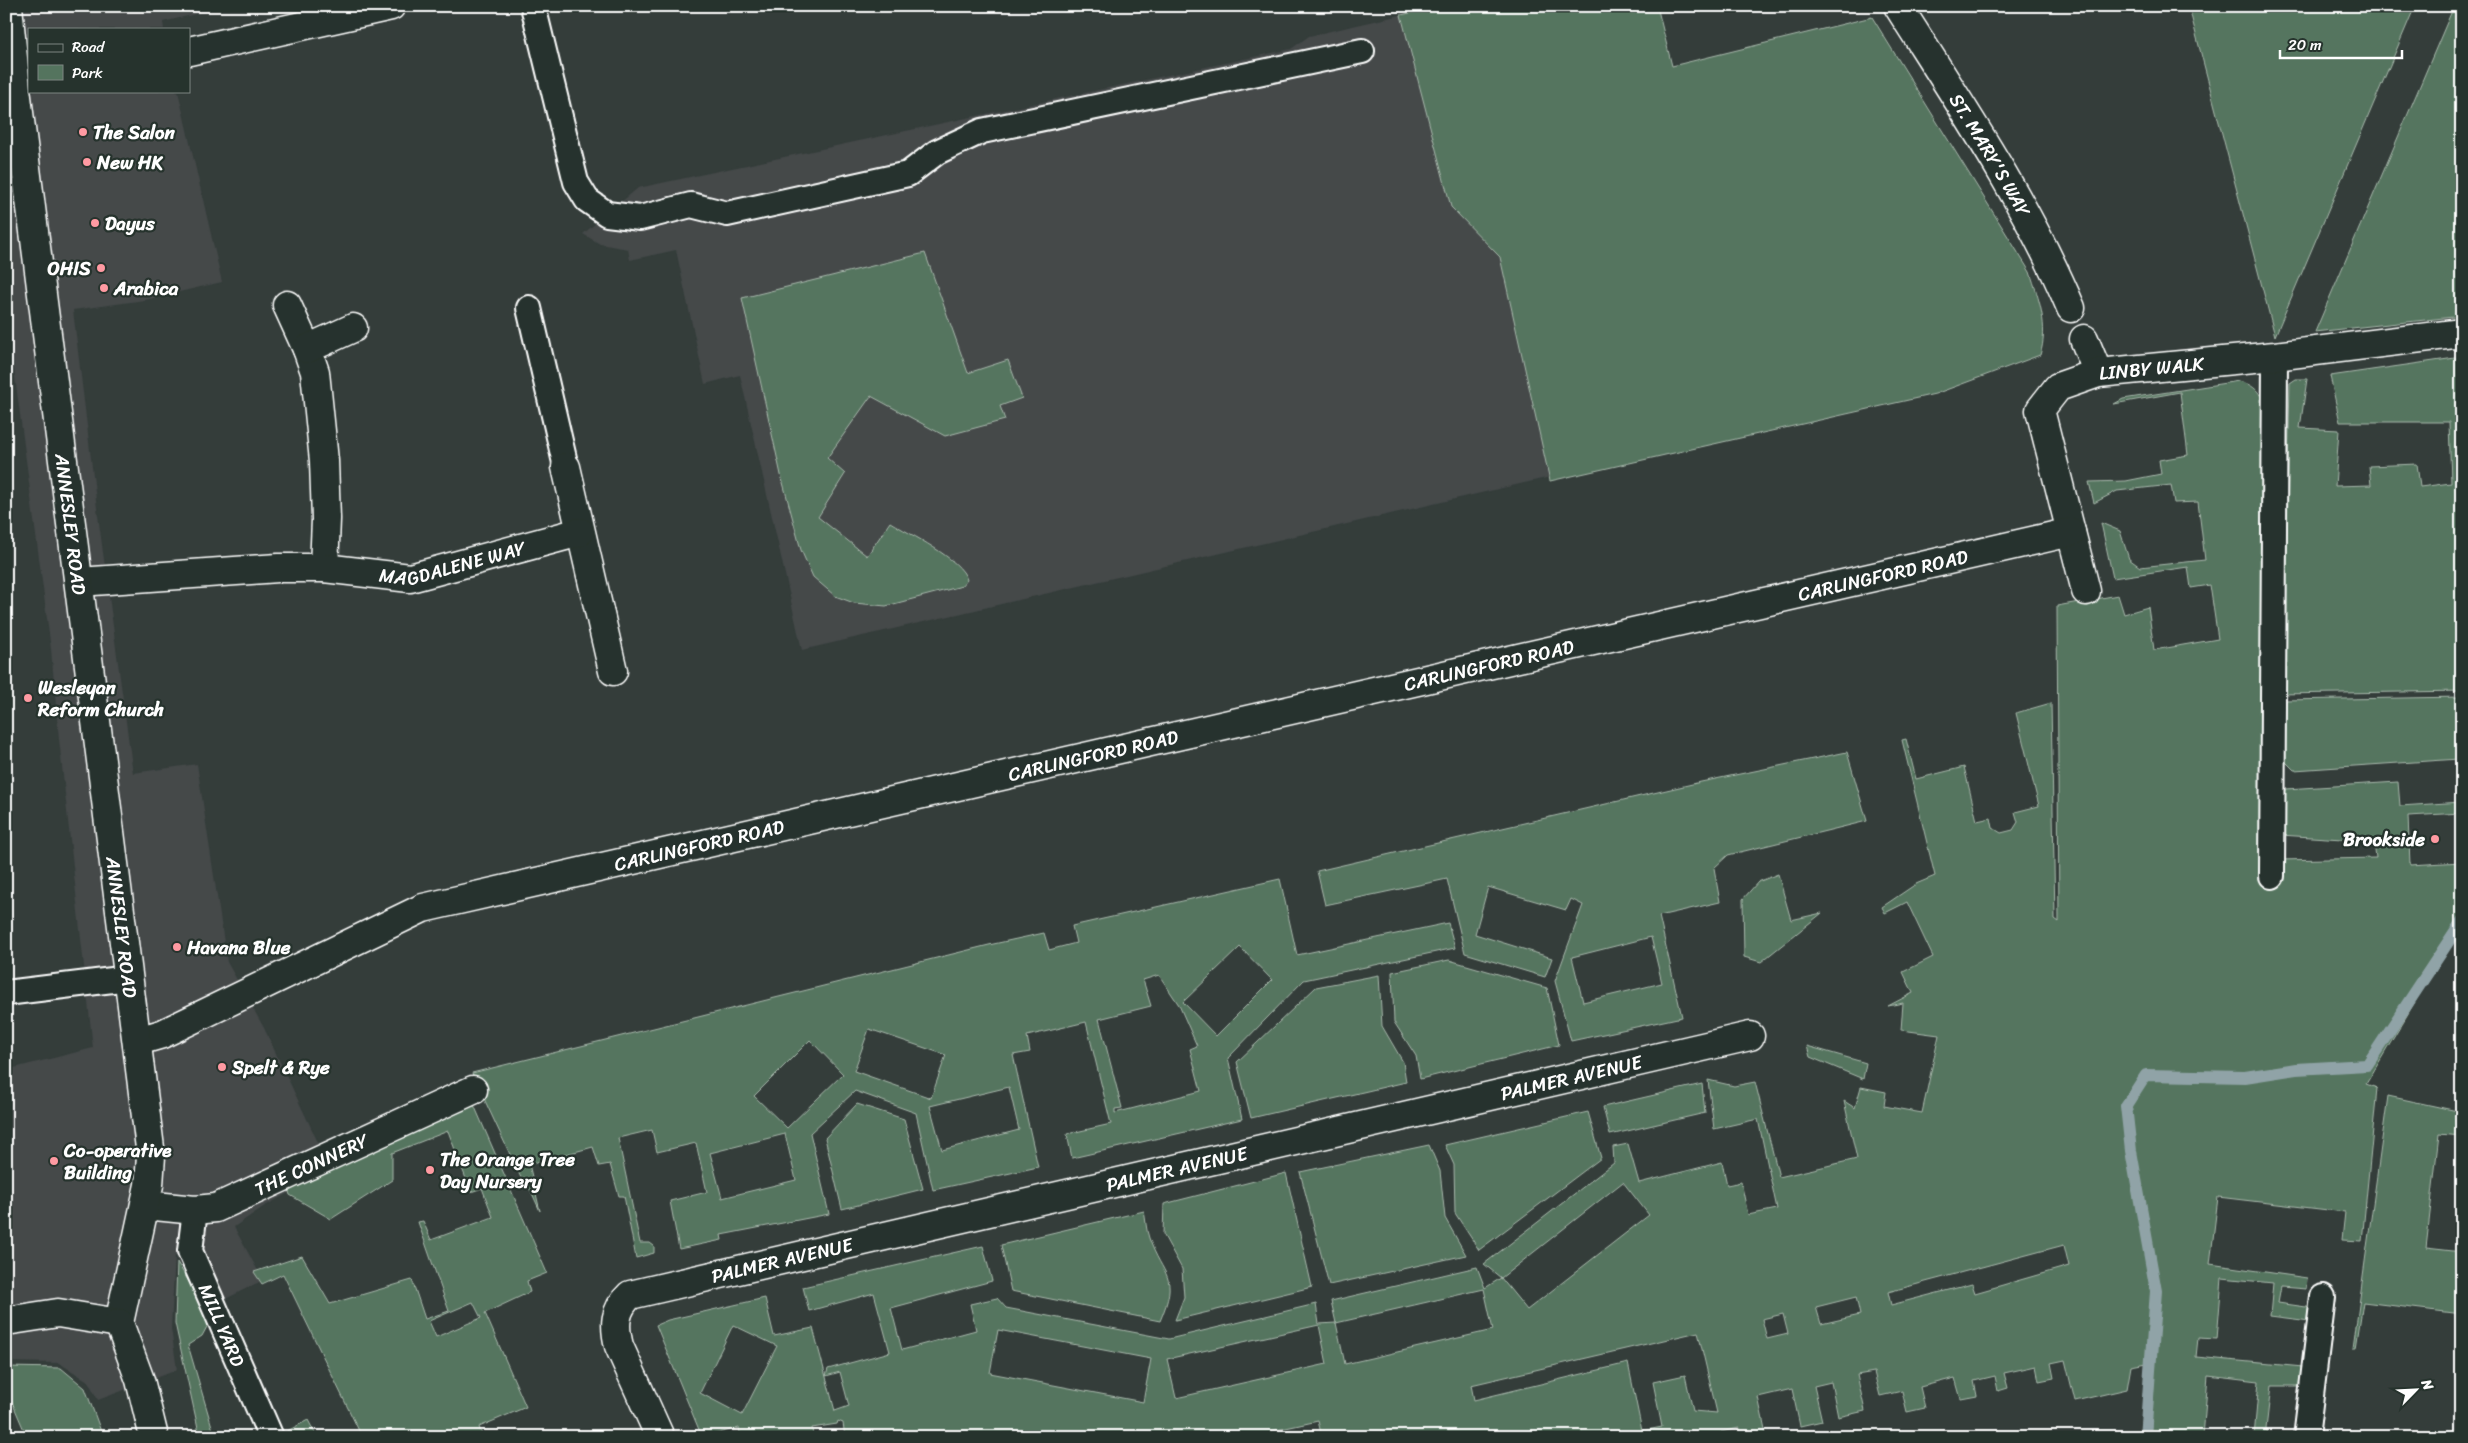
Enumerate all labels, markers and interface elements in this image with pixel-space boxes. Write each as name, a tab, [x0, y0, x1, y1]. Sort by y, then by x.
legend	[28, 28, 190, 92]
scale bar	[2280, 28, 2403, 60]
text: 20 m	[2288, 32, 2322, 58]
text: Road	[72, 34, 105, 60]
text: Park	[72, 60, 103, 86]
street label: ST. MARY'S WAY	[1940, 86, 2040, 224]
place label: The Salon	[93, 116, 176, 149]
marker: The Salon	[77, 126, 89, 138]
place label: New HK	[96, 146, 163, 179]
marker: New HK	[81, 156, 93, 168]
place label: Dayus	[105, 207, 156, 240]
marker: Dayus	[89, 217, 101, 229]
place label: OHIS	[47, 252, 91, 285]
marker: OHIS	[95, 262, 107, 274]
place label: Arabica	[113, 272, 179, 305]
marker: Arabica	[98, 282, 110, 294]
street label: LINBY WALK	[2098, 347, 2207, 390]
street label: ANNESLEY ROAD	[45, 451, 96, 597]
street label: MAGDALENE WAY	[377, 531, 531, 595]
street label: CARLINGFORD ROAD	[1795, 540, 1972, 611]
street label: CARLINGFORD ROAD	[1401, 630, 1578, 701]
place label: Wesleyan Reform Church	[37, 671, 164, 726]
marker: Wesleyan Reform Church	[22, 692, 34, 704]
street label: CARLINGFORD ROAD	[1005, 720, 1182, 791]
street label: CARLINGFORD ROAD	[611, 810, 788, 881]
place label: Brookside	[2343, 823, 2425, 856]
marker: Brookside	[2429, 833, 2441, 845]
street label: ANNESLEY ROAD	[96, 854, 147, 1000]
place label: Havana Blue	[186, 931, 291, 964]
marker: Havana Blue	[171, 941, 183, 953]
street label: PALMER AVENUE	[1497, 1045, 1646, 1110]
place label: Spelt & Rye	[231, 1051, 330, 1084]
marker: Spelt & Rye	[216, 1061, 228, 1073]
street label: THE CONNERY	[249, 1124, 375, 1205]
place label: Co-operative Building	[63, 1134, 172, 1189]
street label: PALMER AVENUE	[1103, 1136, 1252, 1201]
place label: The Orange Tree Day Nursery	[440, 1143, 575, 1198]
marker: Co-operative Building	[48, 1155, 60, 1167]
marker: The Orange Tree Day Nursery	[424, 1164, 436, 1176]
street label: PALMER AVENUE	[708, 1228, 857, 1293]
street label: MILL YARD	[189, 1278, 255, 1373]
north arrow	[2390, 1366, 2440, 1416]
text: N	[2414, 1374, 2441, 1395]

